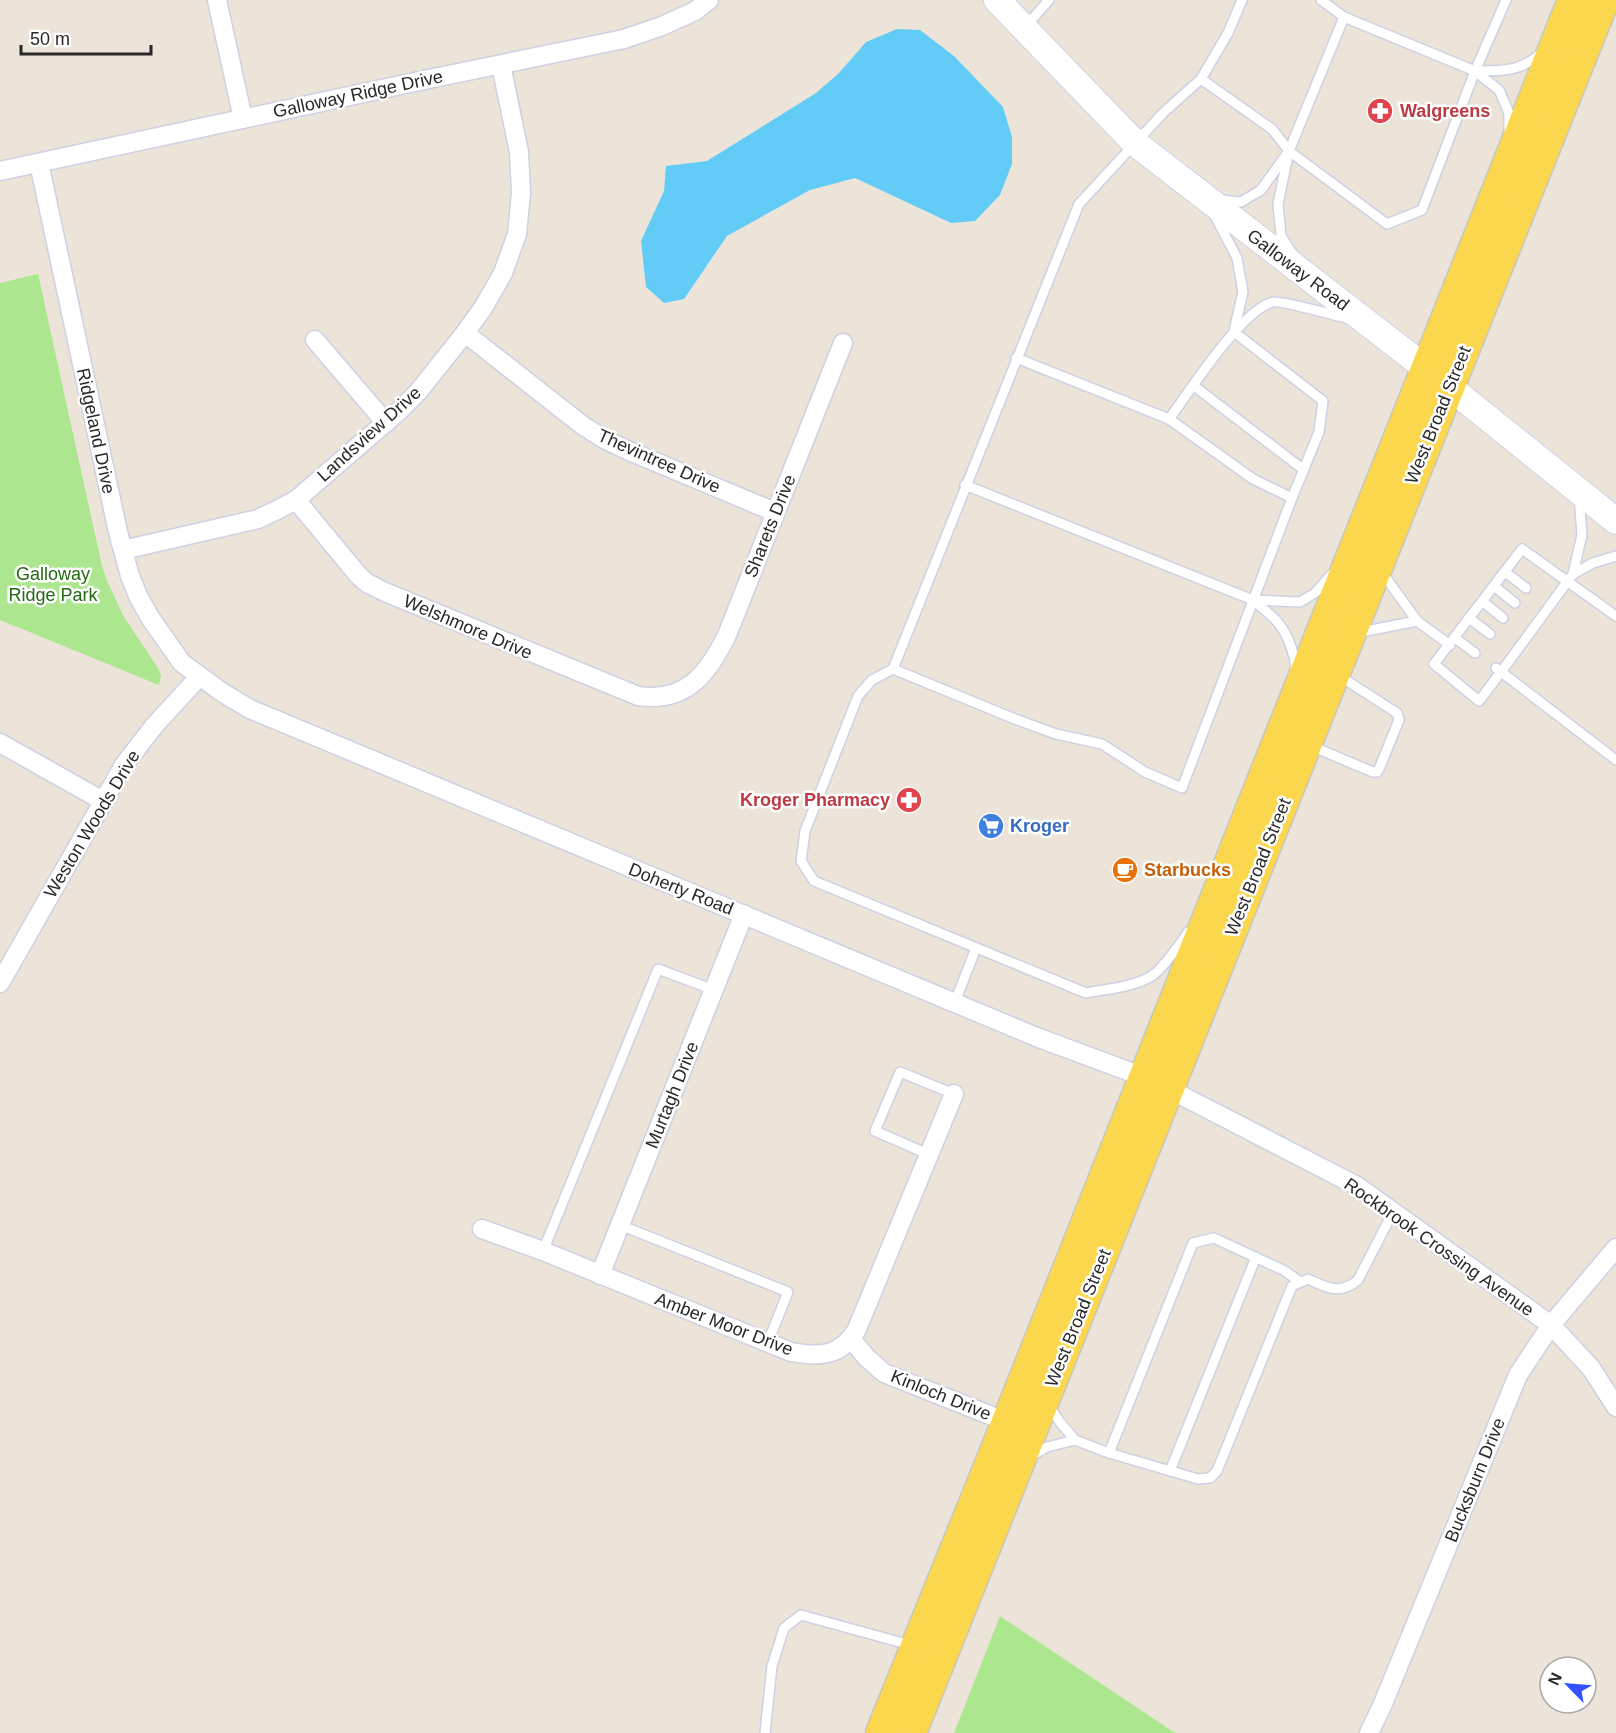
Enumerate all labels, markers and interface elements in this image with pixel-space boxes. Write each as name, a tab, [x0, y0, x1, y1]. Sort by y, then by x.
scale bar	[21, 18, 152, 56]
text: 50 m	[30, 29, 70, 49]
street label: Galloway Ridge Drive	[271, 66, 445, 122]
pharmacy icon: Walgreens	[1365, 96, 1395, 126]
place label: Walgreens	[1400, 101, 1490, 121]
street label: Galloway Road	[1243, 225, 1353, 315]
street label: West Broad Street	[1401, 343, 1475, 487]
street label: Ridgeland Drive	[73, 366, 119, 496]
street label: Landsview Drive	[313, 382, 425, 486]
street label: Thevintree Drive	[595, 425, 723, 497]
street label: Sharets Drive	[740, 472, 800, 580]
park label: Galloway Ridge Park	[8, 564, 99, 605]
street label: Welshmore Drive	[401, 591, 535, 663]
street label: Weston Woods Drive	[40, 747, 144, 901]
pharmacy icon: Kroger Pharmacy	[894, 785, 924, 815]
place label: Kroger Pharmacy	[740, 790, 890, 810]
street label: West Broad Street	[1221, 795, 1295, 939]
supermarket icon: Kroger	[976, 811, 1006, 841]
place label: Kroger	[1010, 816, 1069, 836]
cafe icon: Starbucks	[1110, 855, 1140, 885]
street label: Doherty Road	[626, 859, 736, 919]
place label: Starbucks	[1144, 860, 1231, 880]
street label: Murtagh Drive	[642, 1039, 702, 1151]
street label: Rockbrook Crossing Avenue	[1340, 1174, 1538, 1320]
street label: West Broad Street	[1041, 1246, 1115, 1390]
street label: Amber Moor Drive	[652, 1288, 796, 1360]
street label: Kinloch Drive	[888, 1366, 994, 1424]
street label: Bucksburn Drive	[1441, 1415, 1509, 1545]
north arrow	[1538, 1655, 1598, 1715]
text: N	[1545, 1670, 1565, 1688]

